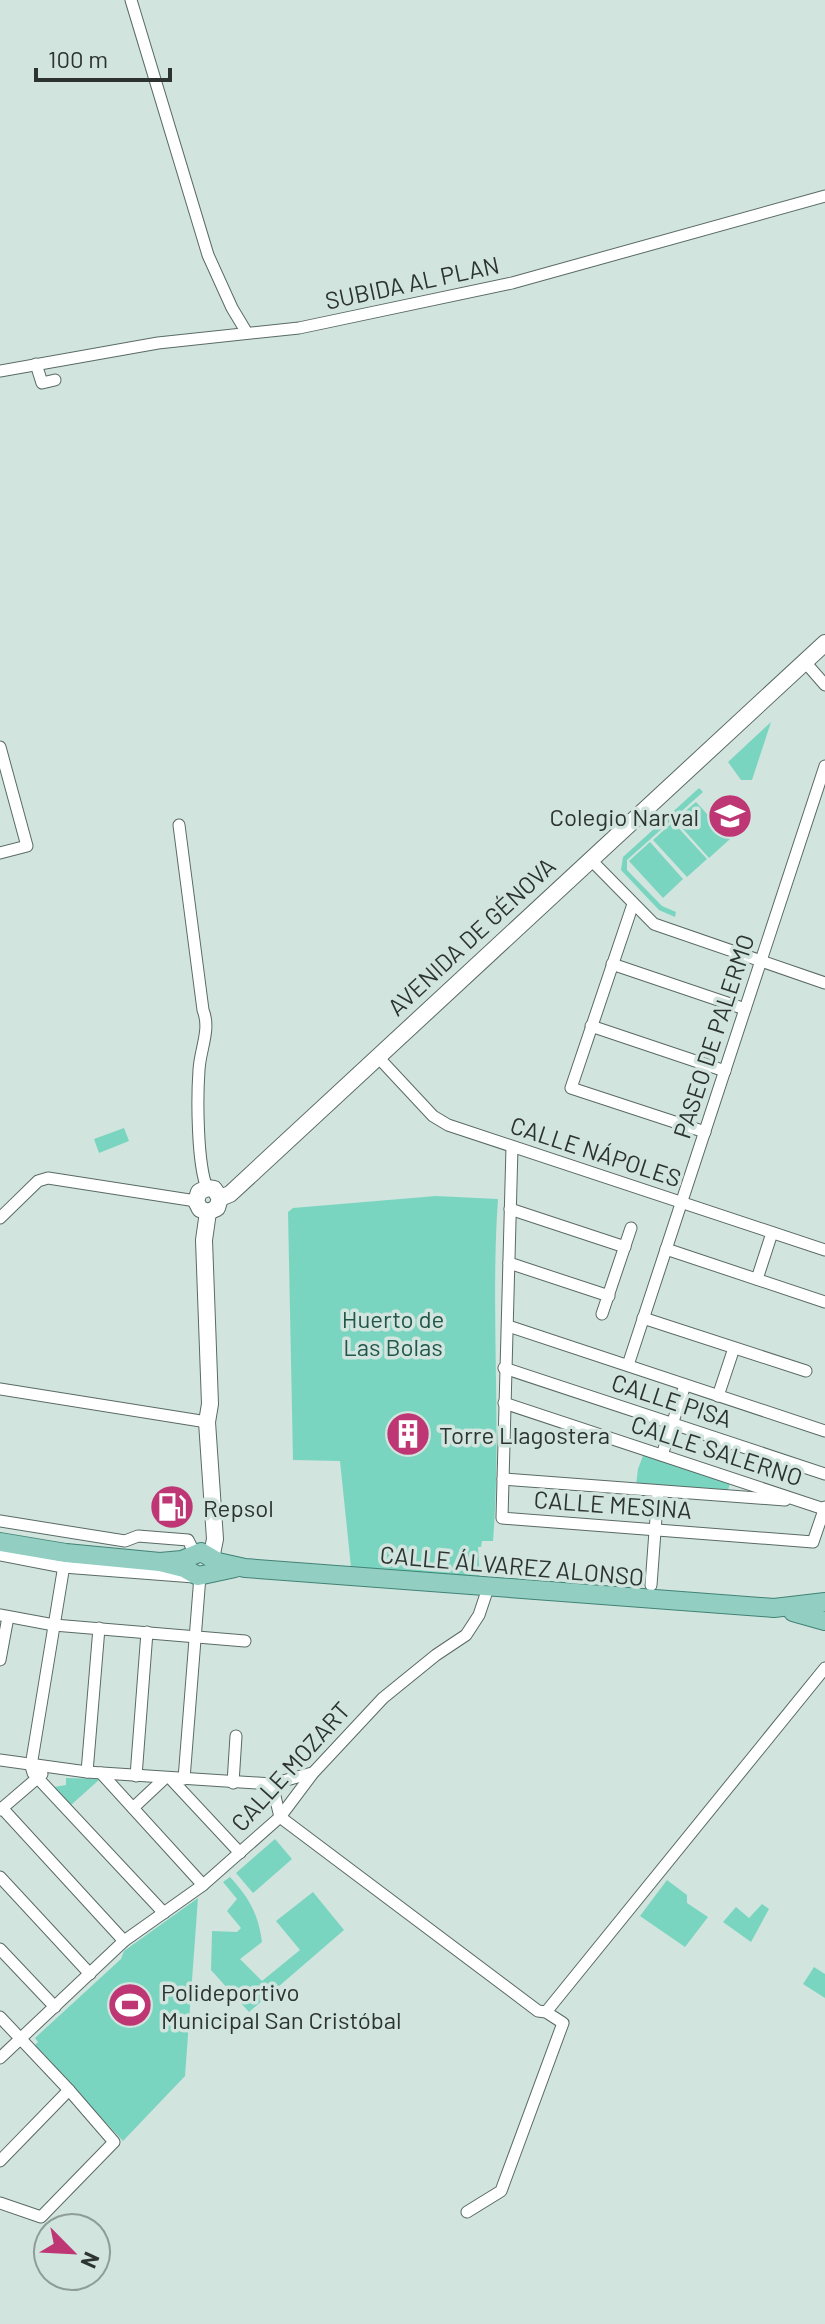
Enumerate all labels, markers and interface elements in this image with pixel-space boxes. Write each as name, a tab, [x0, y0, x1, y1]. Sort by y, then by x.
scale bar	[36, 32, 170, 82]
text: 100 m	[48, 44, 108, 73]
street label: SUBIDA AL PLAN	[322, 249, 502, 315]
school or university icon: Colegio Narval	[706, 792, 754, 840]
place label: Colegio Narval	[549, 802, 699, 831]
street label: AVENIDA DE GÉNOVA	[381, 851, 561, 1021]
street label: PASEO DE PALERMO	[666, 930, 760, 1142]
street label: CALLE NÁPOLES	[507, 1110, 685, 1192]
park label: Huerto de Las Bolas	[342, 1304, 444, 1361]
street label: CALLE PISA	[608, 1367, 736, 1433]
street label: CALLE SALERNO	[628, 1409, 806, 1491]
building icon: Torre Llagostera	[384, 1410, 432, 1458]
place label: Torre Llagostera	[439, 1420, 610, 1449]
fuel station icon: Repsol	[148, 1483, 196, 1531]
street label: CALLE MESINA	[533, 1484, 693, 1524]
place label: Repsol	[203, 1493, 274, 1522]
street label: CALLE ÁLVAREZ ALONSO	[379, 1539, 645, 1591]
street label: CALLE MOZART	[224, 1695, 356, 1837]
place label: Polideportivo Municipal San Cristóbal	[161, 1977, 402, 2034]
sports icon: Polideportivo Municipal San Cristóbal	[106, 1981, 154, 2029]
north arrow	[32, 2212, 112, 2292]
text: N	[76, 2249, 106, 2273]

